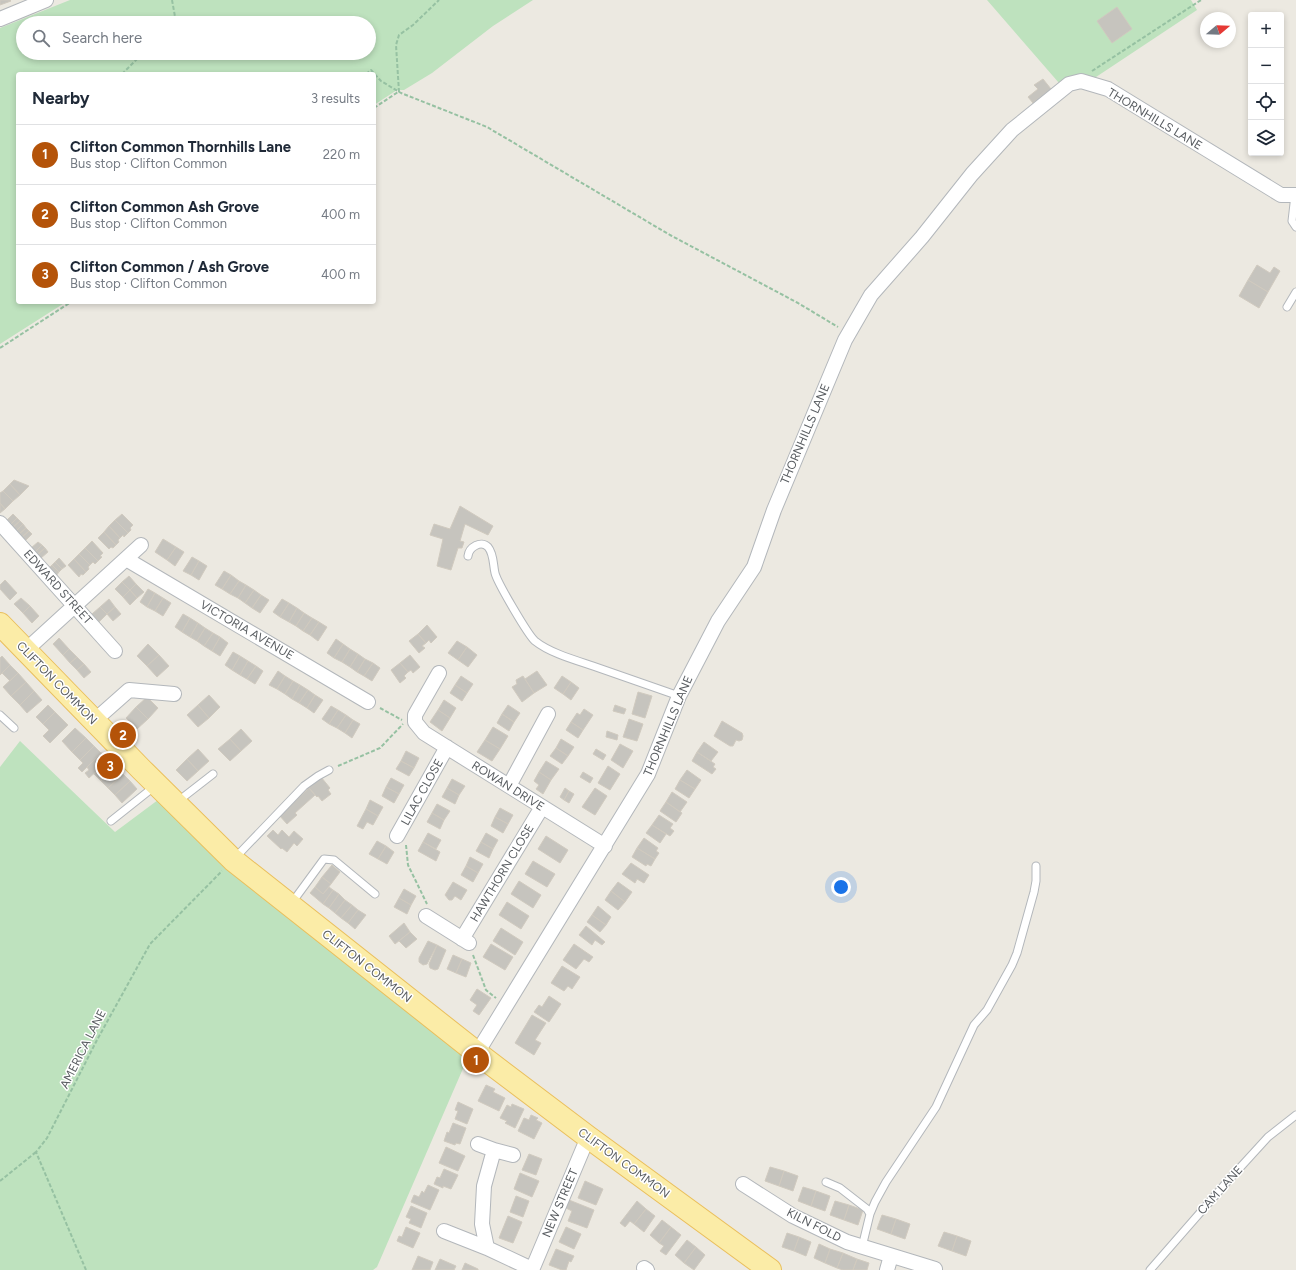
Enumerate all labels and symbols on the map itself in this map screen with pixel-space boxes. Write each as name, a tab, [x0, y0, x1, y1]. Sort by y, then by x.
north arrow	[1200, 12, 1236, 48]
street label: THORNHILLS LANE	[1105, 85, 1205, 153]
street label: THORNHILLS LANE	[778, 382, 832, 486]
street label: EDWARD STREET	[21, 547, 95, 627]
street label: VICTORIA AVENUE	[198, 597, 296, 663]
street label: CLIFTON COMMON	[14, 639, 100, 727]
street label: THORNHILLS LANE	[641, 674, 695, 778]
pin: 2	[110, 720, 136, 750]
pin: 3	[97, 751, 123, 781]
street label: LILAC CLOSE	[398, 756, 446, 828]
street label: ROWAN DRIVE	[469, 758, 547, 814]
street label: HAWTHORN CLOSE	[467, 822, 537, 924]
your location	[831, 877, 851, 897]
street label: CLIFTON COMMON	[319, 927, 415, 1005]
street label: AMERICA LANE	[57, 1007, 109, 1091]
pin: 1	[463, 1045, 489, 1075]
street label: CLIFTON COMMON	[576, 1125, 672, 1201]
street label: CAM LANE	[1195, 1163, 1245, 1217]
street label: NEW STREET	[539, 1166, 581, 1239]
street label: KILN FOLD	[784, 1205, 844, 1245]

